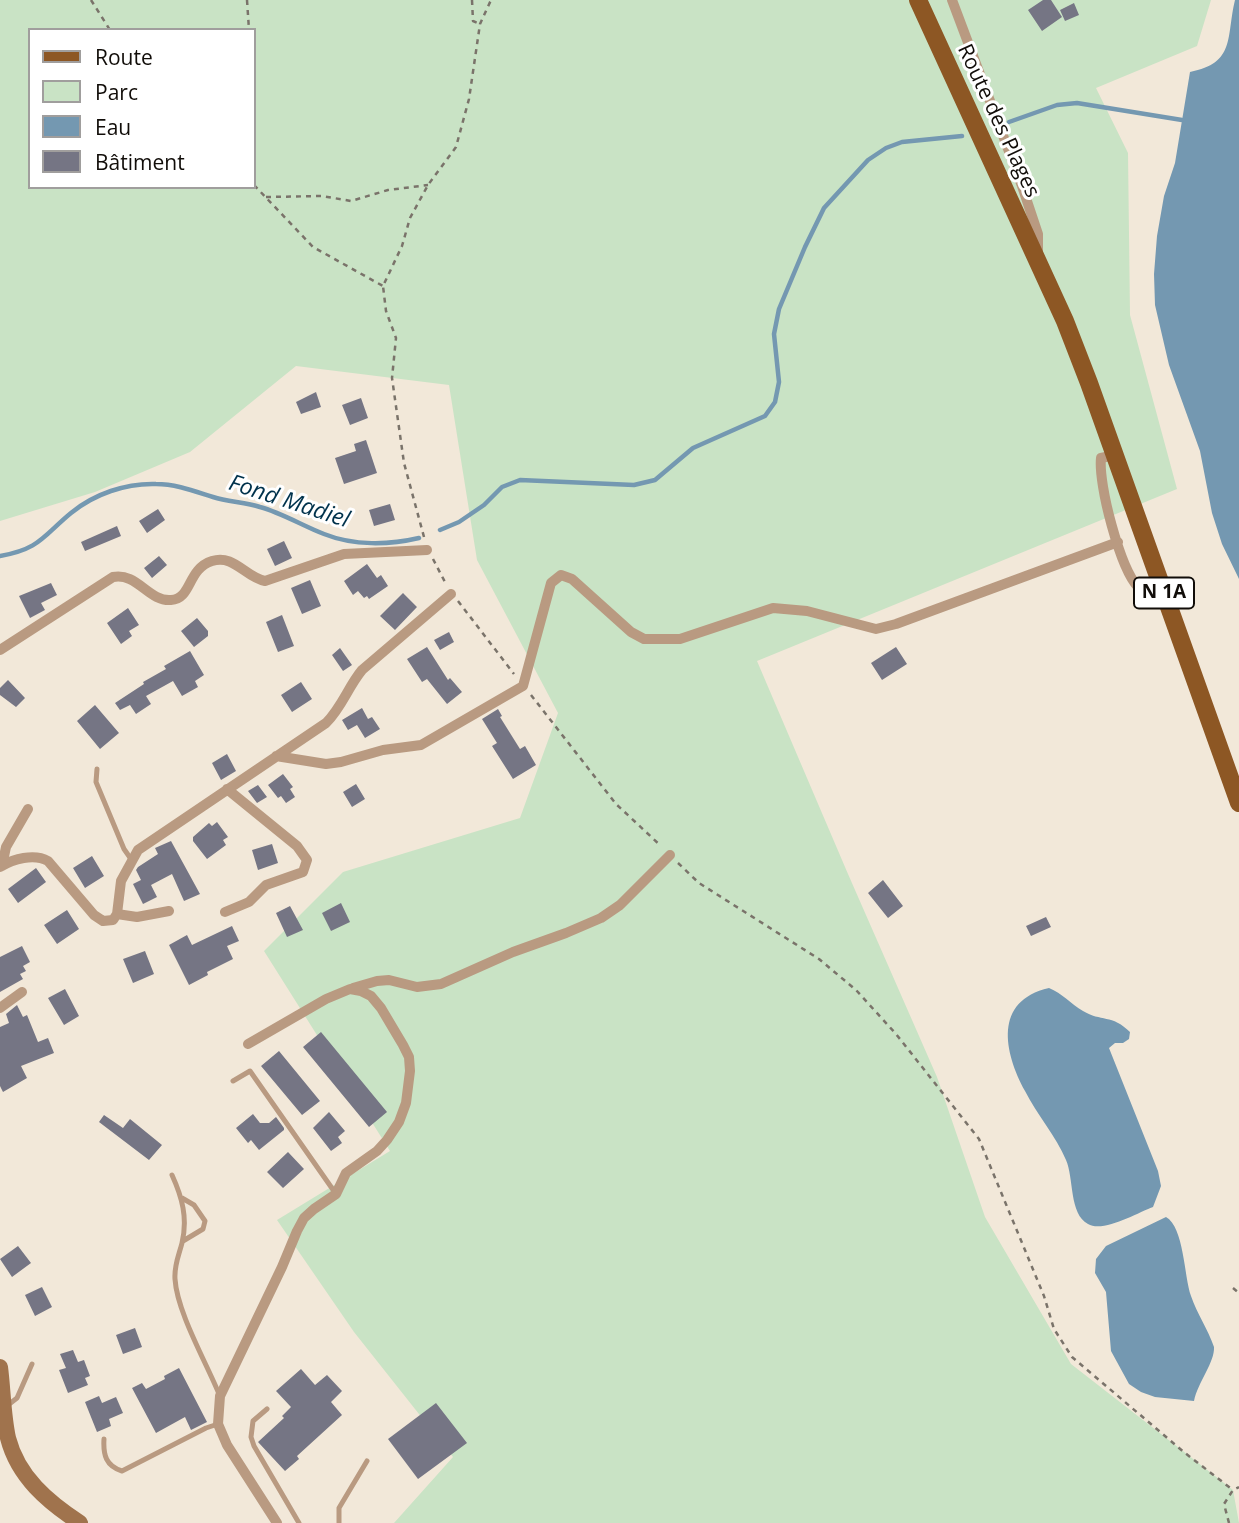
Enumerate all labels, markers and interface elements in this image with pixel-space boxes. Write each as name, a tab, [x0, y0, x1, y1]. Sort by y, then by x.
legend	[28, 28, 256, 189]
street label: Route des Plages	[951, 40, 1045, 202]
text: Route	[95, 43, 153, 71]
text: Parc	[95, 78, 138, 106]
text: Eau	[95, 113, 131, 141]
text: Bâtiment	[95, 148, 185, 176]
water label: Fond Madiel	[225, 470, 353, 534]
road number: N 1A	[1134, 578, 1194, 608]

